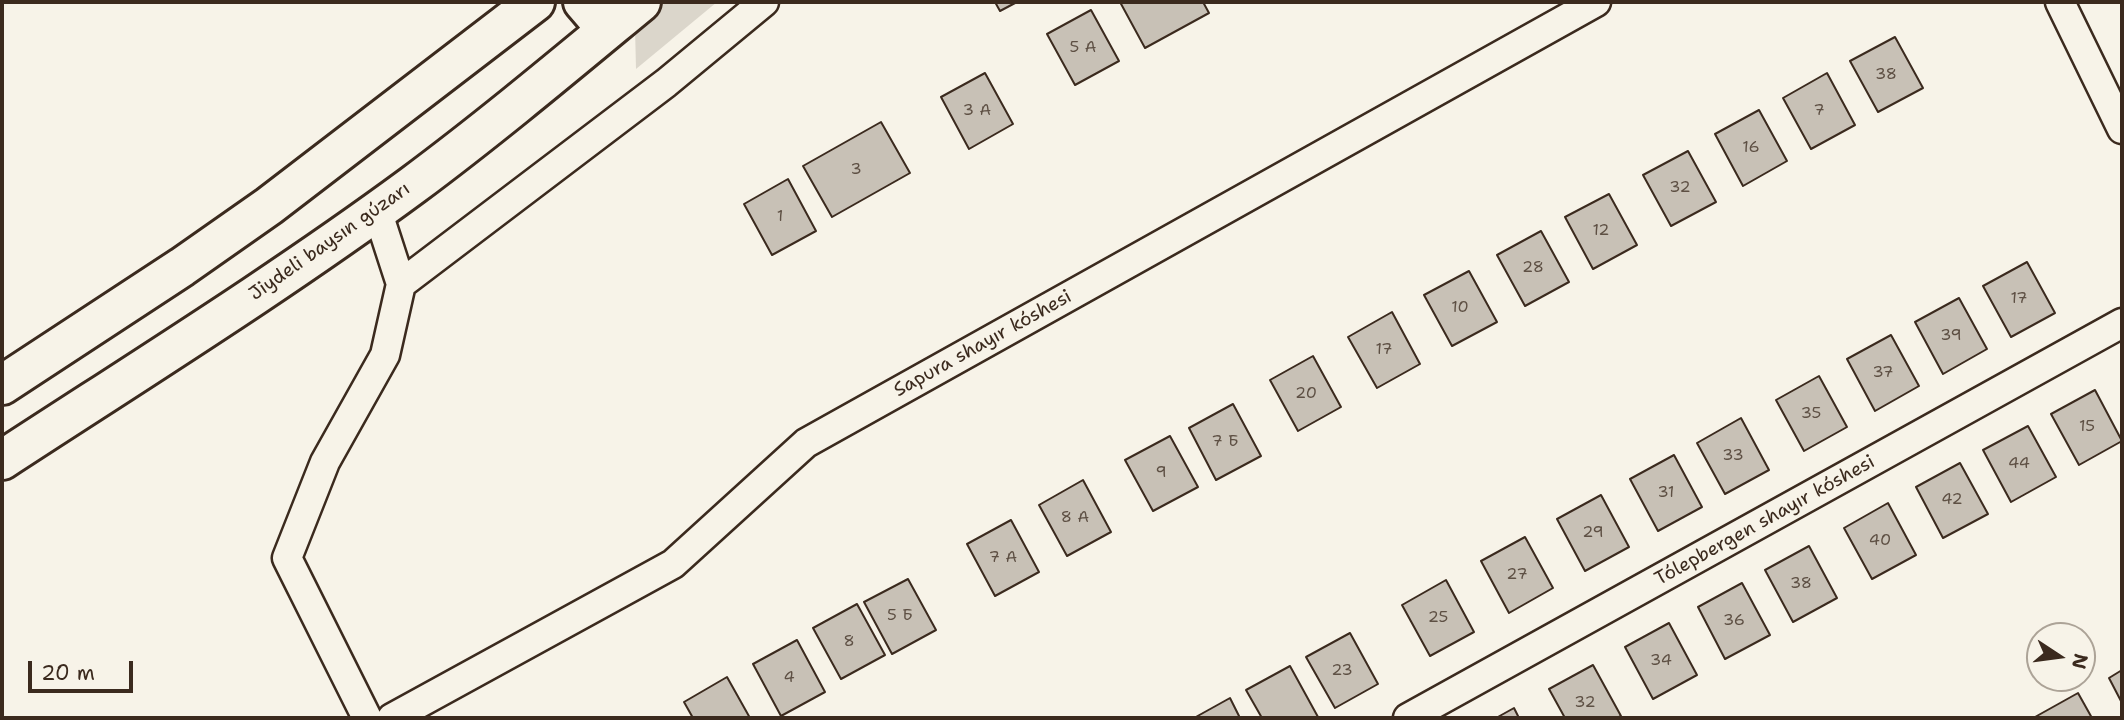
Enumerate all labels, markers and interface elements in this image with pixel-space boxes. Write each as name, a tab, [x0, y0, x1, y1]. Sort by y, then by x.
house number: 5 А	[1070, 38, 1096, 58]
house number: 38	[1875, 65, 1897, 85]
house number: 3 А	[963, 101, 991, 121]
house number: 7	[1813, 101, 1825, 121]
house number: 16	[1742, 138, 1760, 158]
house number: 3	[850, 160, 862, 180]
street label: Jiydeli baysın gúzarı	[245, 178, 415, 306]
house number: 32	[1669, 178, 1691, 198]
house number: 1	[777, 207, 783, 227]
house number: 12	[1592, 221, 1610, 241]
house number: 28	[1522, 258, 1544, 278]
street label: Sapura shayır kóshesi	[890, 286, 1076, 402]
house number: 17	[2010, 289, 2028, 309]
house number: 10	[1451, 298, 1469, 318]
house number: 39	[1940, 326, 1962, 346]
house number: 17	[1375, 340, 1393, 360]
house number: 37	[1872, 363, 1894, 383]
house number: 20	[1295, 384, 1317, 404]
house number: 35	[1801, 404, 1821, 424]
house number: 15	[2079, 417, 2095, 437]
house number: 7 Б	[1211, 432, 1239, 452]
house number: 33	[1722, 446, 1744, 466]
street label: Tólepbergen shayır kóshesi	[1651, 451, 1879, 591]
house number: 44	[2008, 454, 2030, 474]
house number: 9	[1155, 463, 1167, 483]
house number: 31	[1657, 483, 1675, 503]
house number: 42	[1941, 490, 1963, 510]
house number: 8 А	[1061, 508, 1089, 528]
house number: 29	[1582, 523, 1604, 543]
house number: 40	[1869, 531, 1891, 551]
house number: 7 А	[989, 548, 1017, 568]
house number: 27	[1506, 565, 1528, 585]
house number: 38	[1790, 574, 1812, 594]
house number: 5 Б	[887, 606, 913, 626]
house number: 25	[1428, 608, 1448, 628]
house number: 36	[1723, 611, 1745, 631]
north arrow	[2026, 622, 2096, 692]
house number: 8	[843, 632, 855, 652]
scale bar	[32, 646, 136, 690]
house number: 34	[1650, 651, 1672, 671]
text: N	[2066, 651, 2094, 672]
text: 20 m	[41, 659, 95, 687]
house number: 23	[1331, 661, 1353, 681]
house number: 4	[783, 668, 795, 688]
house number: 32	[1574, 693, 1596, 713]

